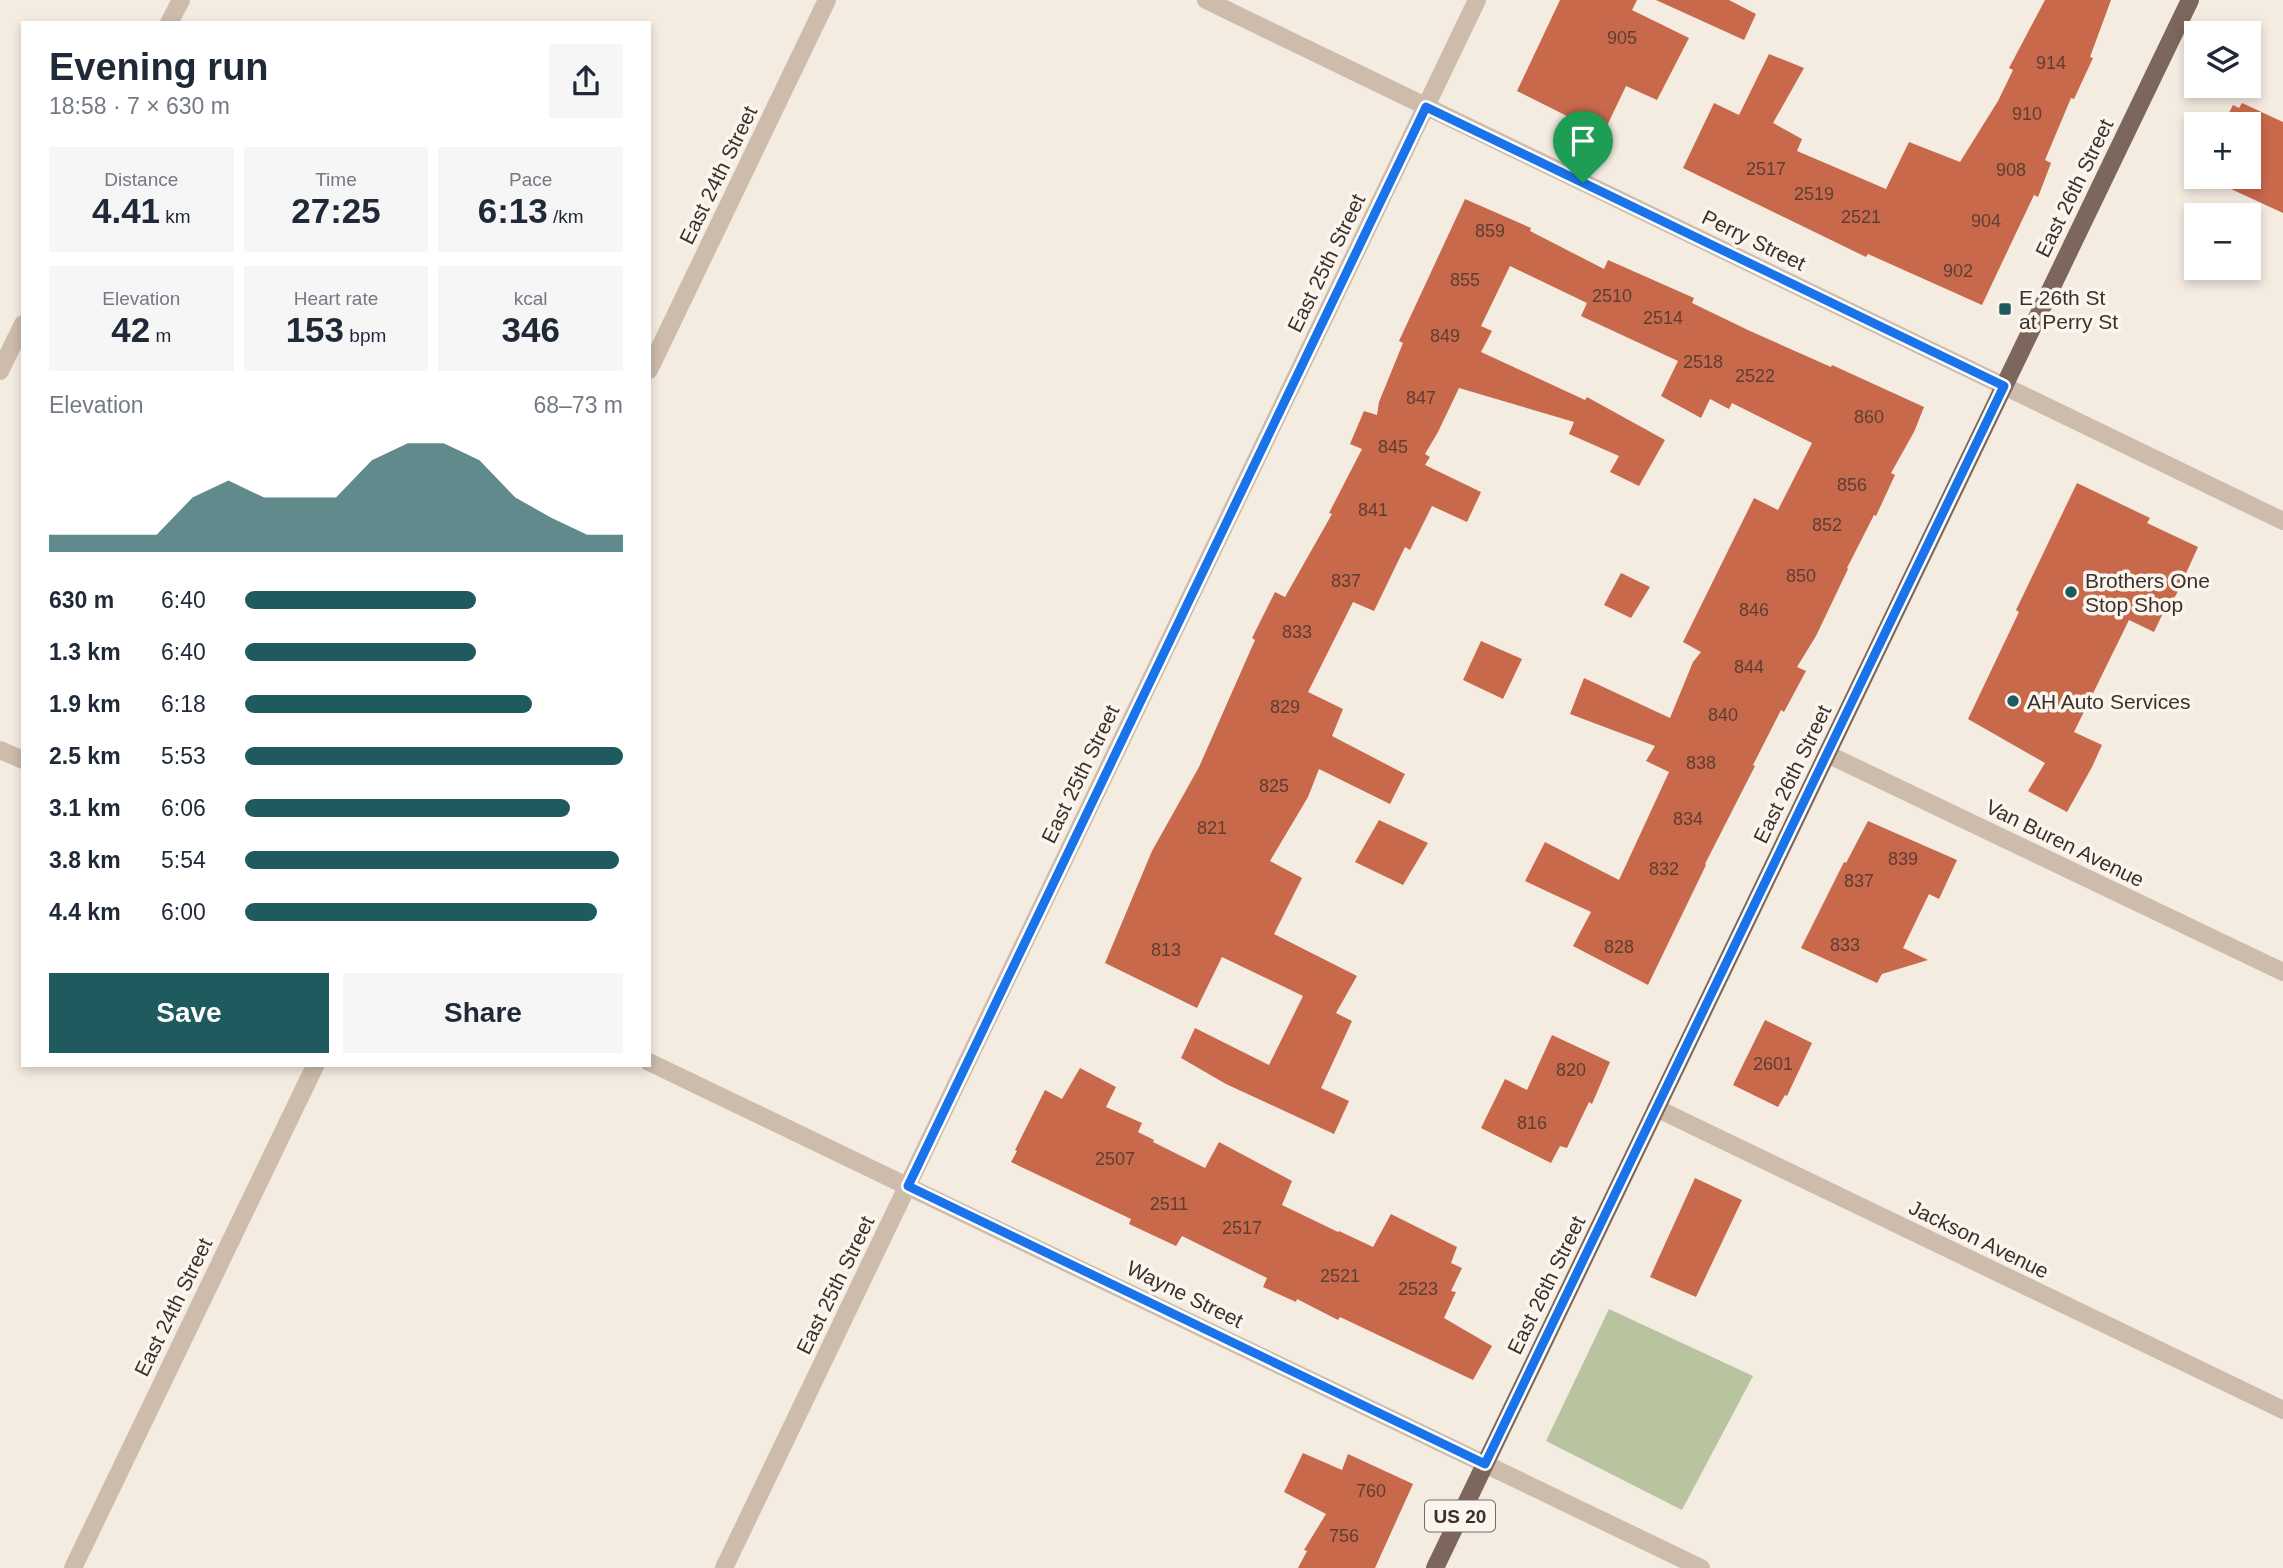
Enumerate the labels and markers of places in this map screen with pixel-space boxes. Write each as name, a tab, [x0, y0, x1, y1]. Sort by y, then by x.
pin	[1553, 111, 1613, 183]
place label: E 26th St at Perry St	[2019, 286, 2118, 333]
marker: E 26th St at Perry St	[1997, 301, 2013, 317]
place label: Brothers One Stop Shop	[2085, 569, 2210, 616]
marker: Brothers One Stop Shop	[2063, 584, 2079, 600]
place label: AH Auto Services	[2027, 690, 2190, 713]
marker: AH Auto Services	[2005, 693, 2021, 709]

